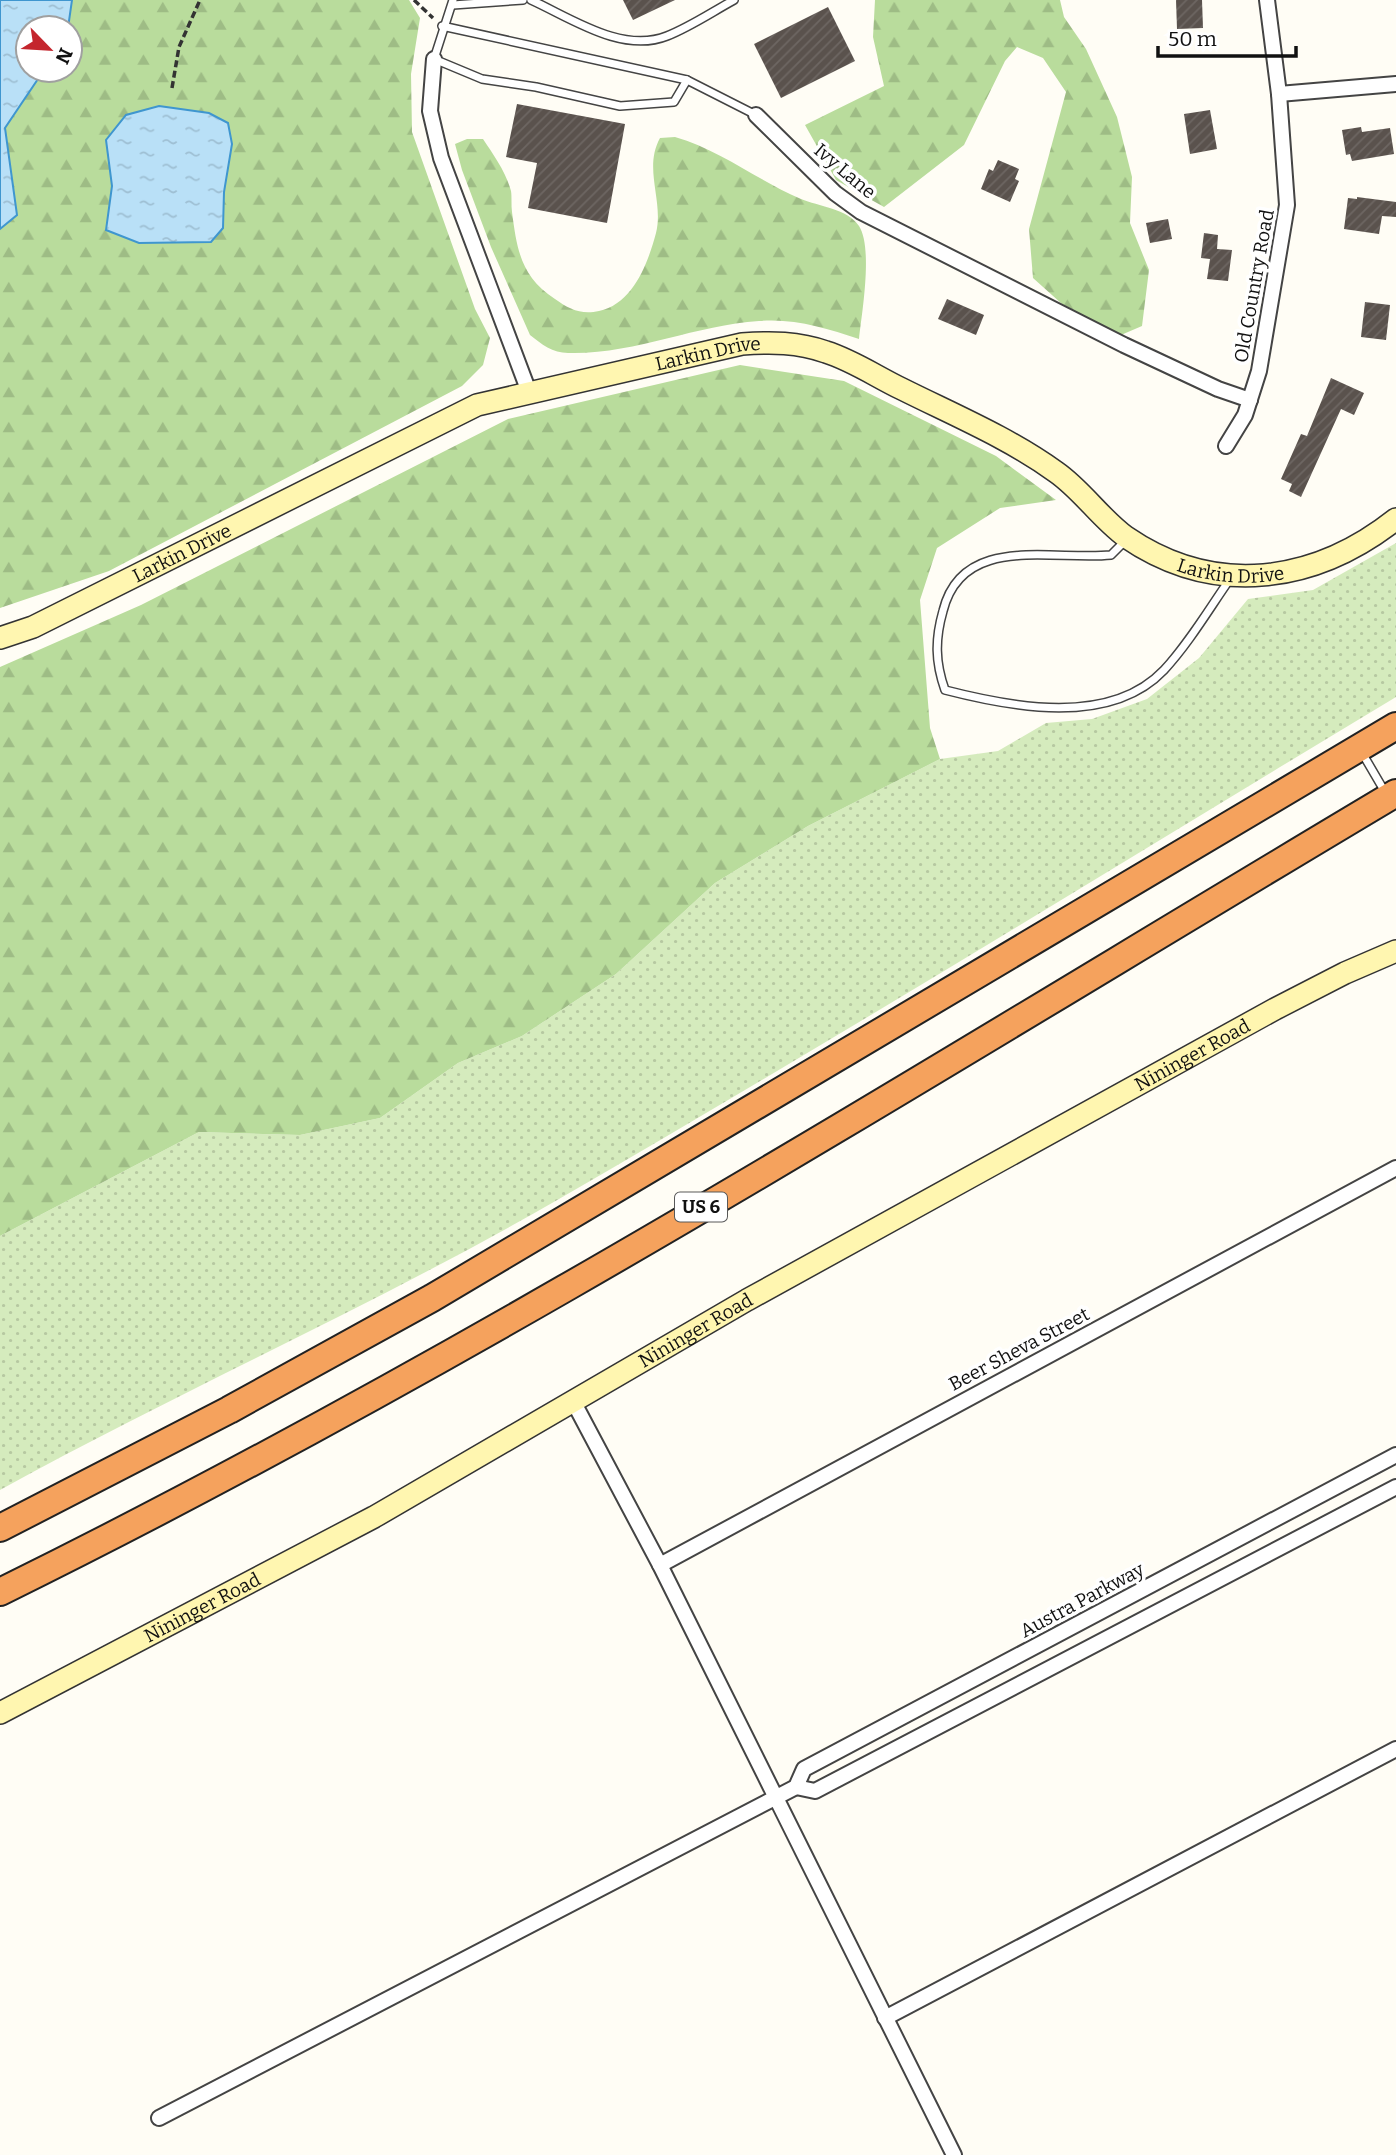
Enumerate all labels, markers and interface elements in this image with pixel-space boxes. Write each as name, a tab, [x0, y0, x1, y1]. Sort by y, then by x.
north arrow	[14, 14, 84, 84]
scale bar	[1158, 14, 1296, 58]
text: 50 m	[1168, 26, 1217, 52]
text: N	[50, 44, 77, 68]
street label: Ivy Lane	[809, 139, 881, 203]
street label: Old Country Road	[1229, 208, 1279, 364]
street label: Larkin Drive	[653, 332, 761, 375]
street label: Larkin Drive	[128, 518, 235, 587]
street label: Larkin Drive	[1174, 553, 1286, 587]
street label: Nininger Road	[1130, 1014, 1254, 1096]
road number: US 6	[675, 1192, 727, 1222]
street label: Nininger Road	[634, 1288, 757, 1372]
street label: Beer Sheva Street	[945, 1302, 1093, 1396]
street label: Austra Parkway	[1016, 1557, 1149, 1642]
street label: Nininger Road	[140, 1567, 264, 1647]

